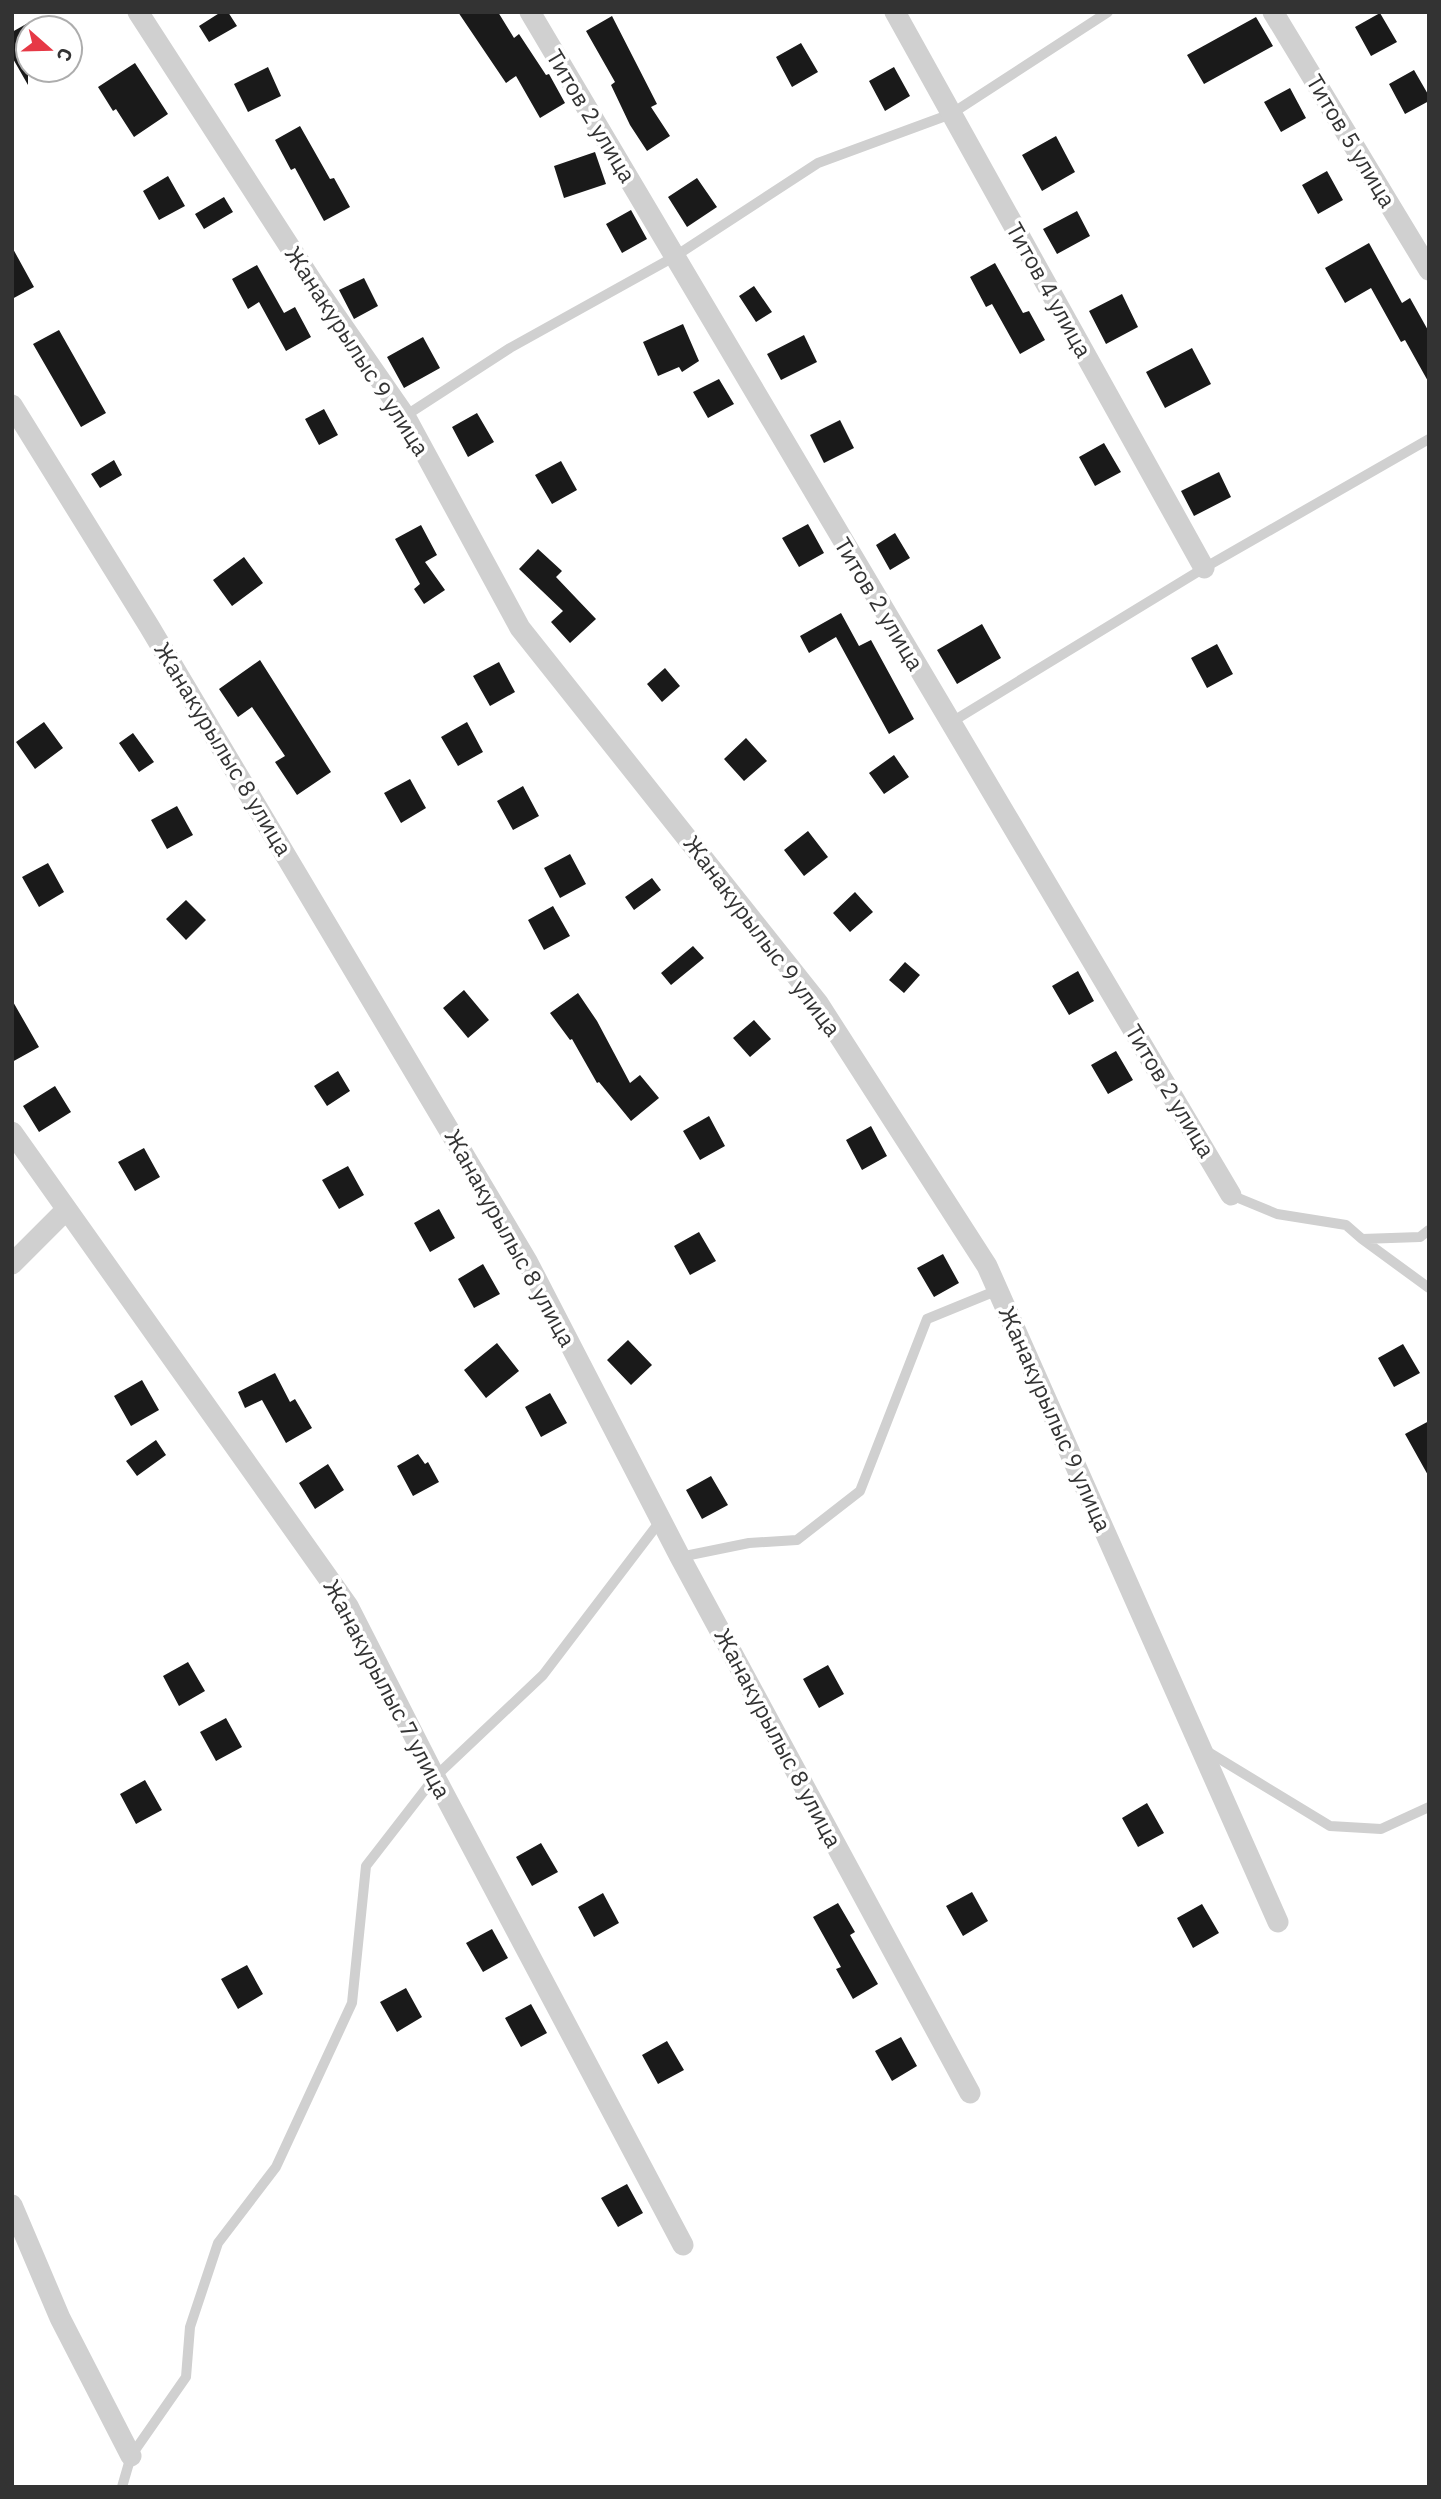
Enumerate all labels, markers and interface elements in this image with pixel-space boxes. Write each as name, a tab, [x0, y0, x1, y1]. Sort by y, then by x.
north arrow	[14, 14, 84, 84]
street label: Титов 2 улица	[540, 43, 643, 188]
text: С	[52, 45, 78, 65]
street label: Титов 5 улица	[1300, 68, 1403, 213]
street label: Титов 4 улица	[1000, 217, 1099, 363]
street label: Жанакурылыс 9 улица	[279, 240, 437, 461]
street label: Титов 2 улица	[828, 531, 931, 676]
street label: Жанакурылыс 8 улица	[148, 636, 300, 861]
street label: Жанакурылыс 9 улица	[677, 829, 848, 1042]
street label: Титов 2 улица	[1119, 1018, 1222, 1163]
street label: Жанакурылыс 8 улица	[439, 1123, 583, 1352]
street label: Жанакурылыс 9 улица	[993, 1301, 1119, 1536]
street label: Жанакурылыс 7 улица	[317, 1574, 458, 1803]
street label: Жанакурылыс 8 улица	[708, 1623, 849, 1852]

